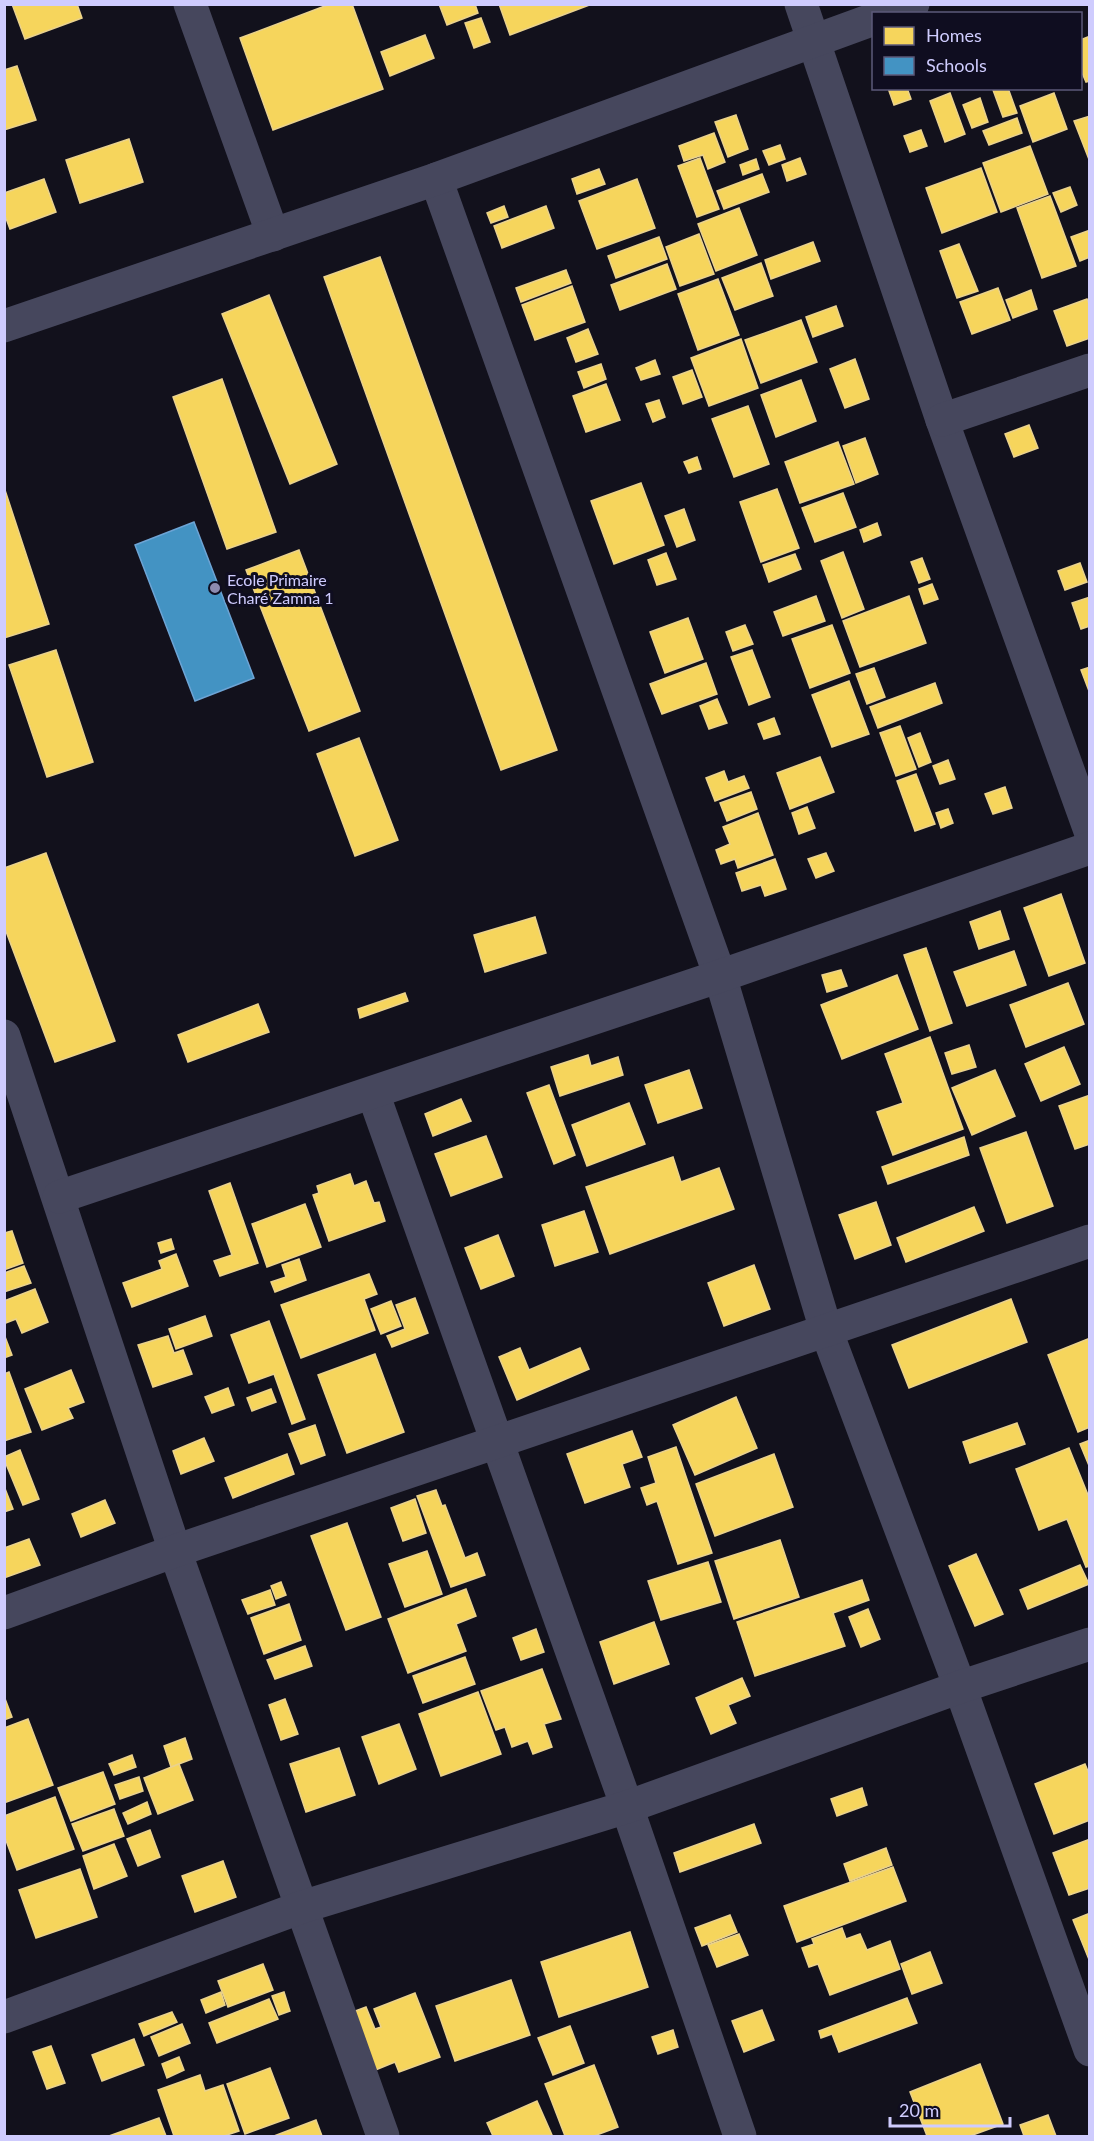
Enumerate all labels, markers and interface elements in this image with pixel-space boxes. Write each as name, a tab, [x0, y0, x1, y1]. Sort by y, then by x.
legend	[872, 12, 1082, 90]
text: Homes	[926, 24, 982, 46]
text: Schools	[926, 54, 987, 76]
place label: Ecole Primaire Charé Zamna 1	[227, 570, 334, 607]
marker: Ecole Primaire Charé Zamna 1	[208, 581, 222, 595]
scale bar	[890, 2090, 1010, 2128]
text: 20 m	[899, 2099, 939, 2121]

